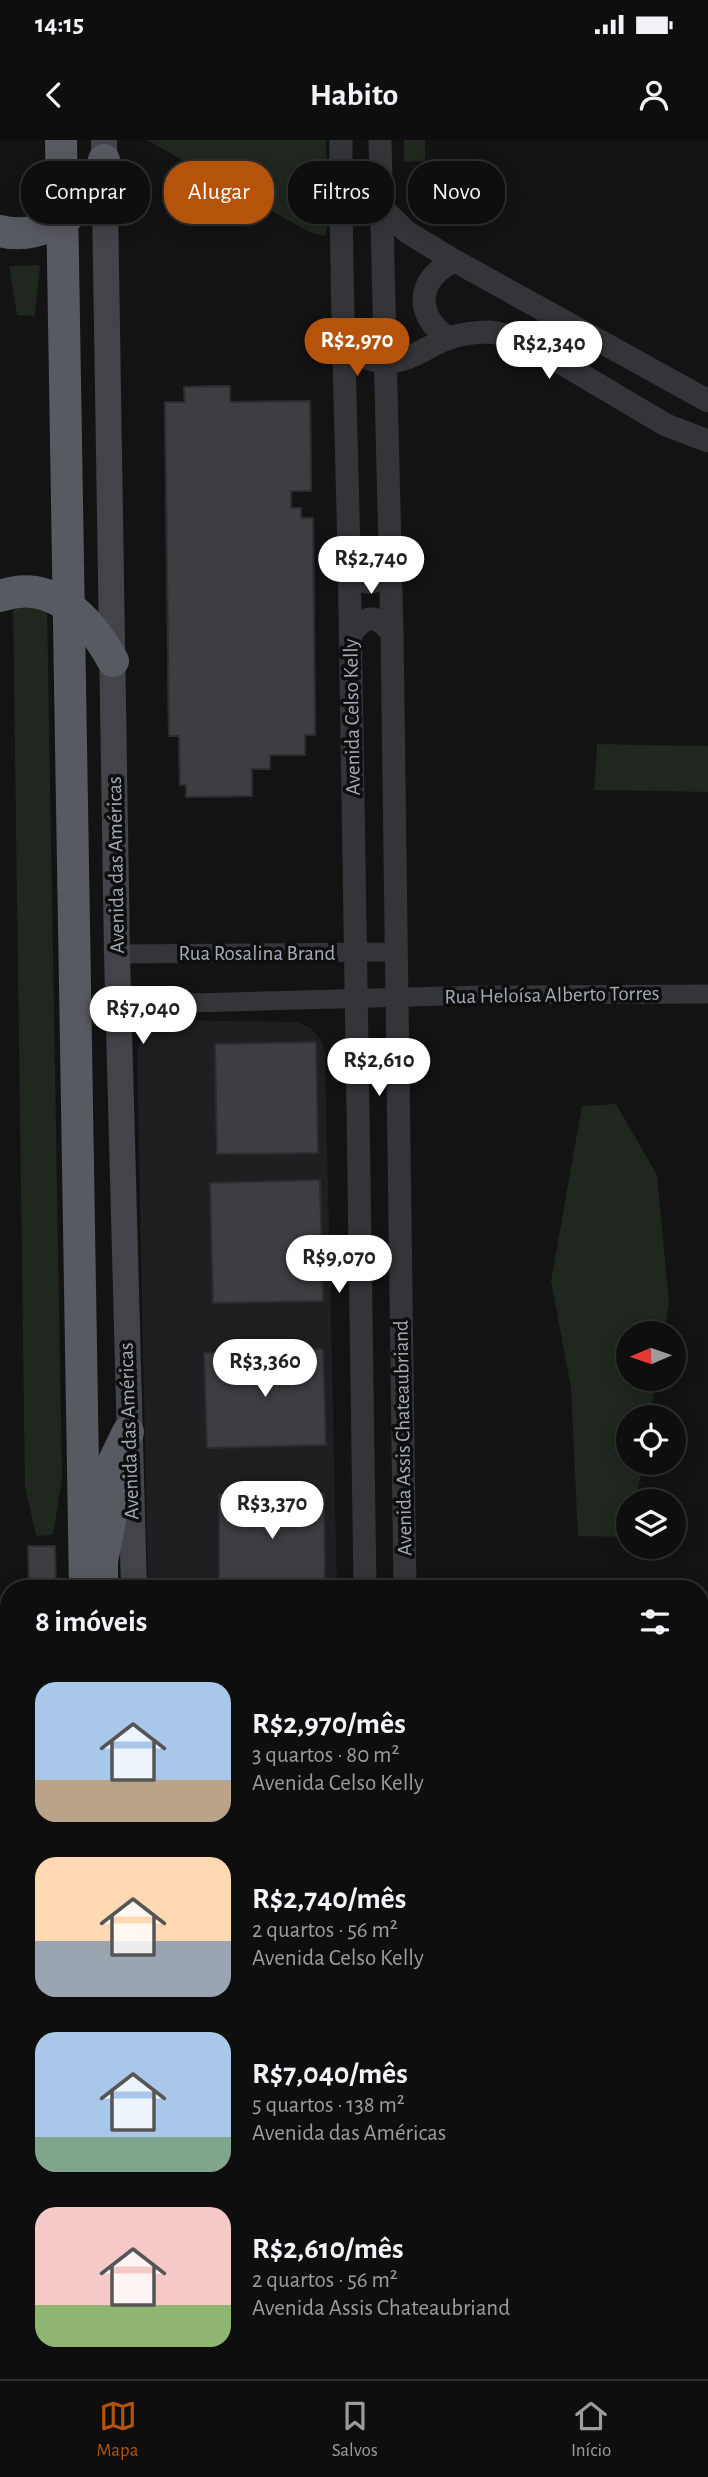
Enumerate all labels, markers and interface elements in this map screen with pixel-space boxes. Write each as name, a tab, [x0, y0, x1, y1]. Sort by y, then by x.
text: 14:15	[35, 11, 84, 37]
icon: back	[35, 76, 73, 114]
icon: person	[635, 76, 673, 114]
text: Habito	[310, 79, 398, 111]
chip: Comprar	[21, 161, 150, 224]
chip: Alugar	[164, 161, 274, 224]
chip: Filtros	[288, 161, 394, 224]
chip: Novo	[408, 161, 505, 224]
pin: R$2,970	[292, 318, 422, 378]
pin: R$2,340	[484, 322, 614, 381]
text: R$2,970	[320, 329, 394, 352]
text: R$2,340	[512, 332, 586, 355]
pin: R$2,740	[306, 536, 436, 596]
text: R$2,740	[334, 547, 408, 570]
street label: Avenida Celso Kelly	[340, 638, 364, 796]
street label: Avenida das Américas	[104, 776, 128, 954]
street label: Rua Rosalina Brand	[179, 943, 336, 964]
street label: Rua Heloísa Alberto Torres	[444, 983, 660, 1007]
pin: R$7,040	[78, 986, 208, 1046]
text: R$7,040	[106, 997, 180, 1020]
pin: R$2,610	[314, 1038, 444, 1098]
text: R$2,610	[343, 1049, 415, 1072]
pin: R$9,070	[274, 1236, 404, 1295]
text: R$9,070	[302, 1246, 376, 1269]
street label: Avenida Assis Chateaubriand	[390, 1320, 416, 1556]
north arrow	[616, 1321, 686, 1391]
map controls	[616, 1321, 686, 1559]
pin: R$3,360	[200, 1340, 330, 1399]
street label: Avenida das Américas	[115, 1342, 143, 1520]
text: R$3,360	[229, 1350, 301, 1373]
button: locate	[616, 1405, 686, 1475]
pin: R$3,370	[207, 1482, 337, 1541]
button: layers	[616, 1489, 686, 1559]
text: R$3,370	[237, 1492, 307, 1515]
icon: filters	[636, 1603, 674, 1641]
text: 8 imóveis	[35, 1607, 147, 1637]
text: R$2,970/mês	[252, 1709, 406, 1739]
icon: home	[91, 1710, 175, 1794]
text: 3 quartos · 80 m²	[252, 1744, 400, 1767]
text: Avenida Celso Kelly	[252, 1772, 424, 1795]
text: R$2,740/mês	[252, 1884, 406, 1914]
icon: home	[91, 1885, 175, 1969]
text: 2 quartos · 56 m²	[252, 1919, 398, 1942]
text: Avenida Celso Kelly	[252, 1947, 424, 1970]
text: R$7,040/mês	[252, 2059, 408, 2089]
icon: home	[91, 2060, 175, 2144]
text: 5 quartos · 138 m²	[252, 2094, 405, 2117]
text: Avenida das Américas	[252, 2122, 446, 2145]
text: R$2,610/mês	[252, 2234, 404, 2264]
icon: home	[91, 2235, 175, 2319]
text: 2 quartos · 56 m²	[252, 2269, 398, 2292]
text: Avenida Assis Chateaubriand	[252, 2297, 510, 2320]
tab: Mapa	[97, 2397, 139, 2462]
tab: Salvos	[332, 2397, 378, 2462]
tab: Início	[571, 2397, 611, 2462]

